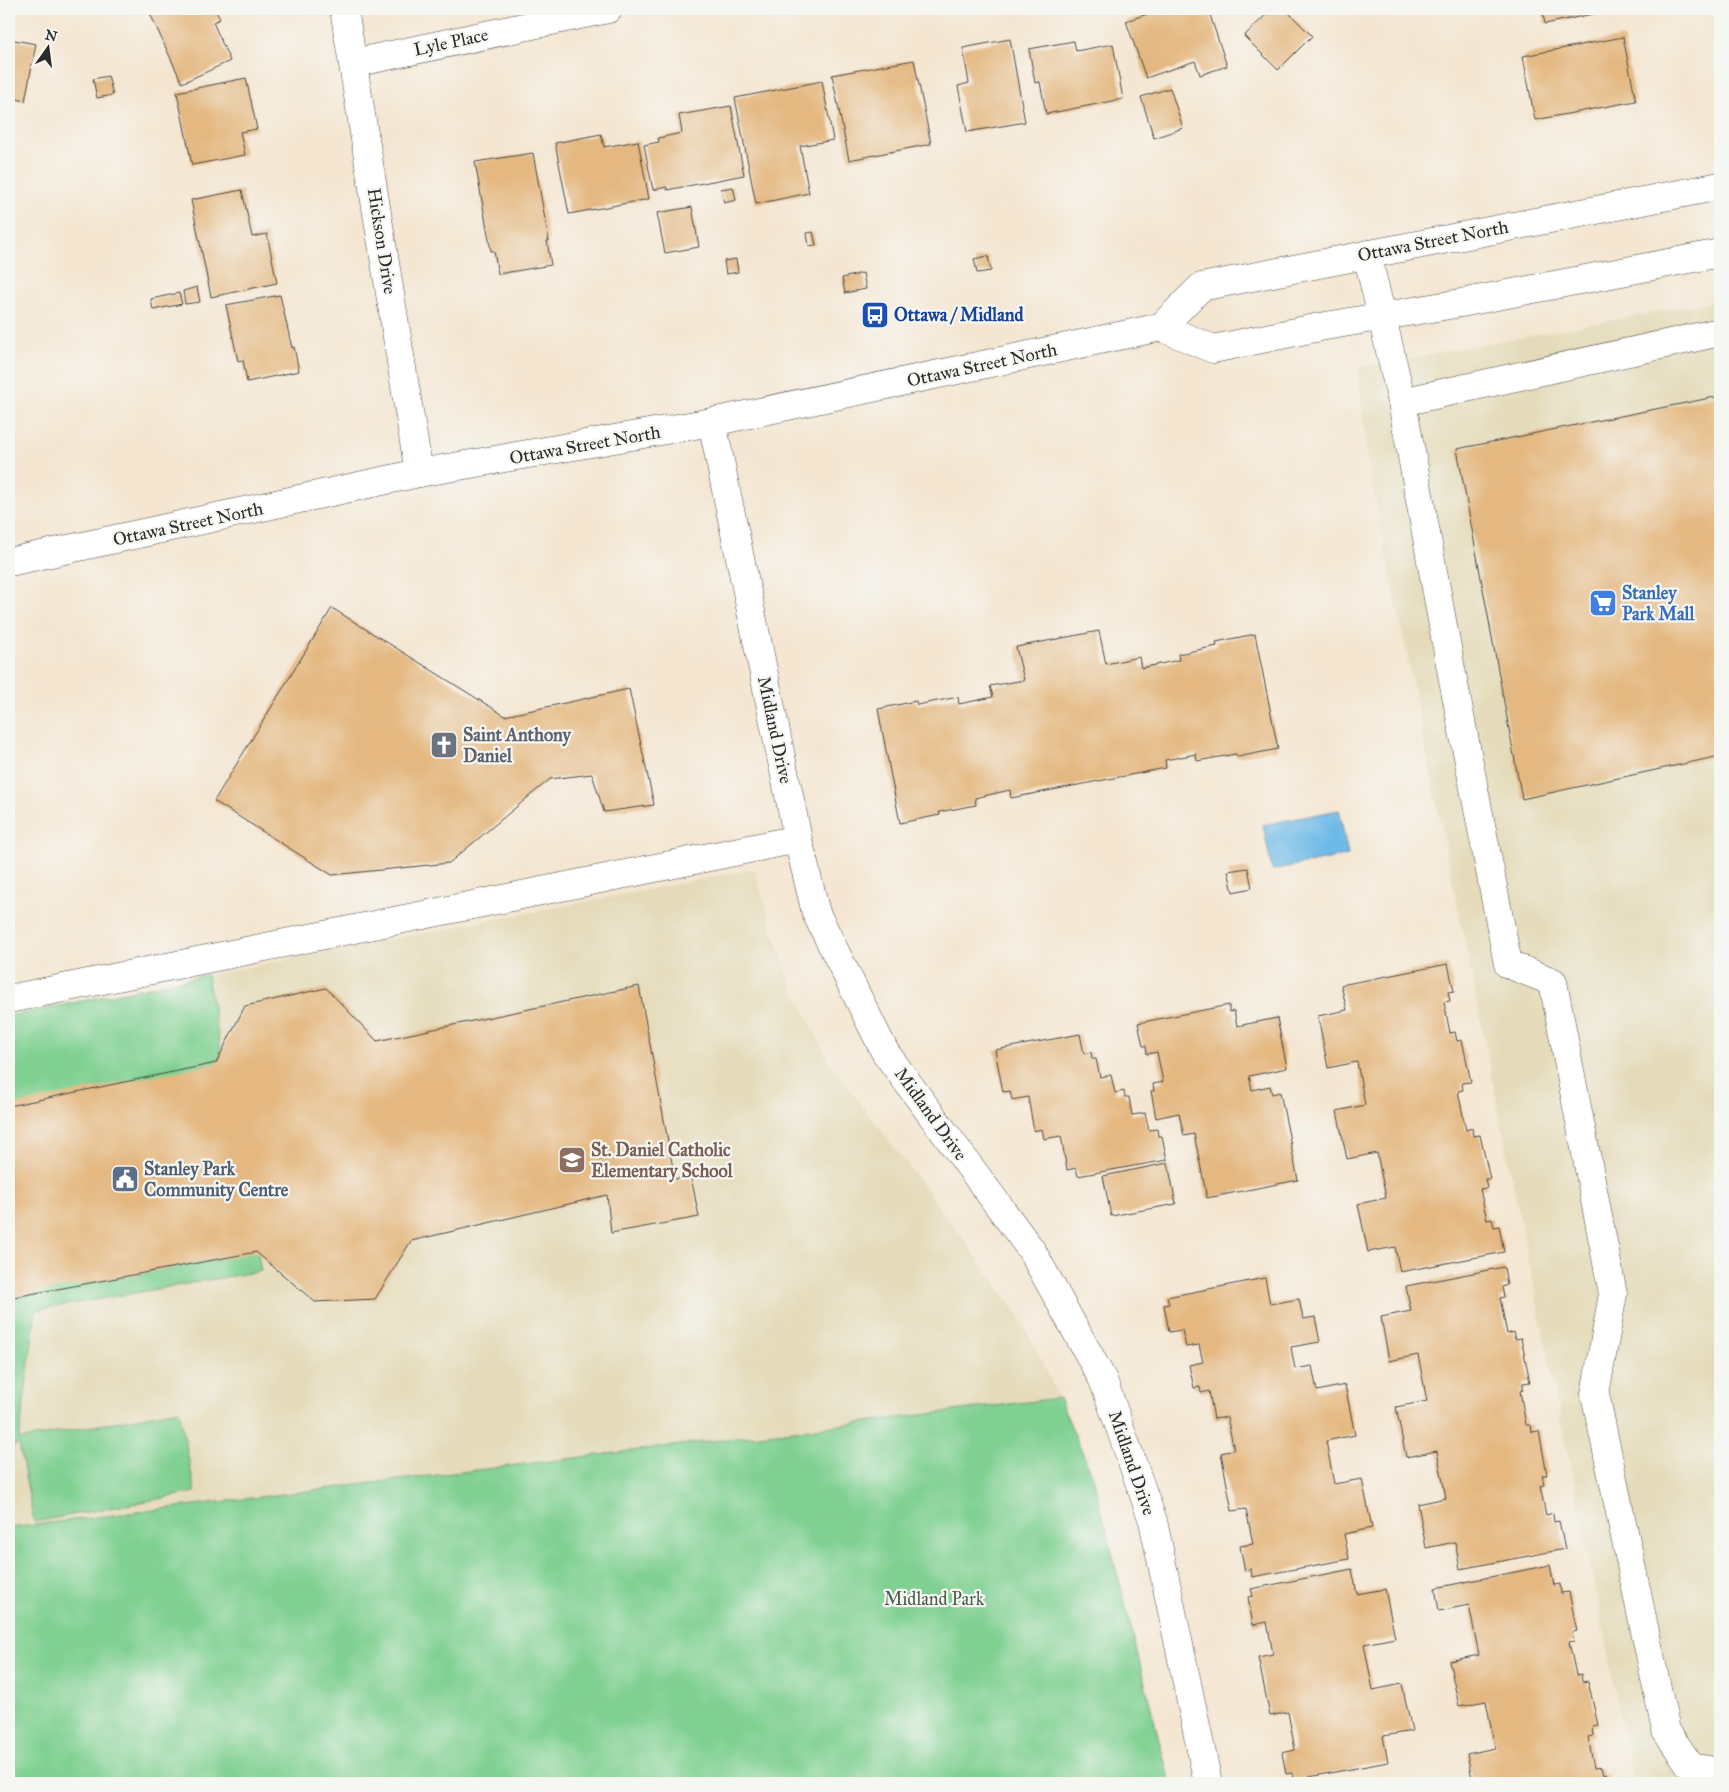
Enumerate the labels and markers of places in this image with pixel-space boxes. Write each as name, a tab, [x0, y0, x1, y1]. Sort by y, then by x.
bus stop icon: Ottawa / Midland	[860, 300, 890, 330]
place label: Ottawa / Midland	[894, 304, 1025, 326]
place label: Stanley Park Mall	[1622, 582, 1695, 625]
supermarket icon: Stanley Park Mall	[1588, 588, 1618, 618]
place label: Saint Anthony Daniel	[463, 724, 573, 767]
church icon: Saint Anthony Daniel	[429, 730, 459, 760]
place label: St. Daniel Catholic Elementary School	[591, 1139, 734, 1183]
school or university icon: St. Daniel Catholic Elementary School	[557, 1145, 587, 1175]
place label: Stanley Park Community Centre	[144, 1158, 289, 1202]
public building icon: Stanley Park Community Centre	[110, 1164, 140, 1194]

